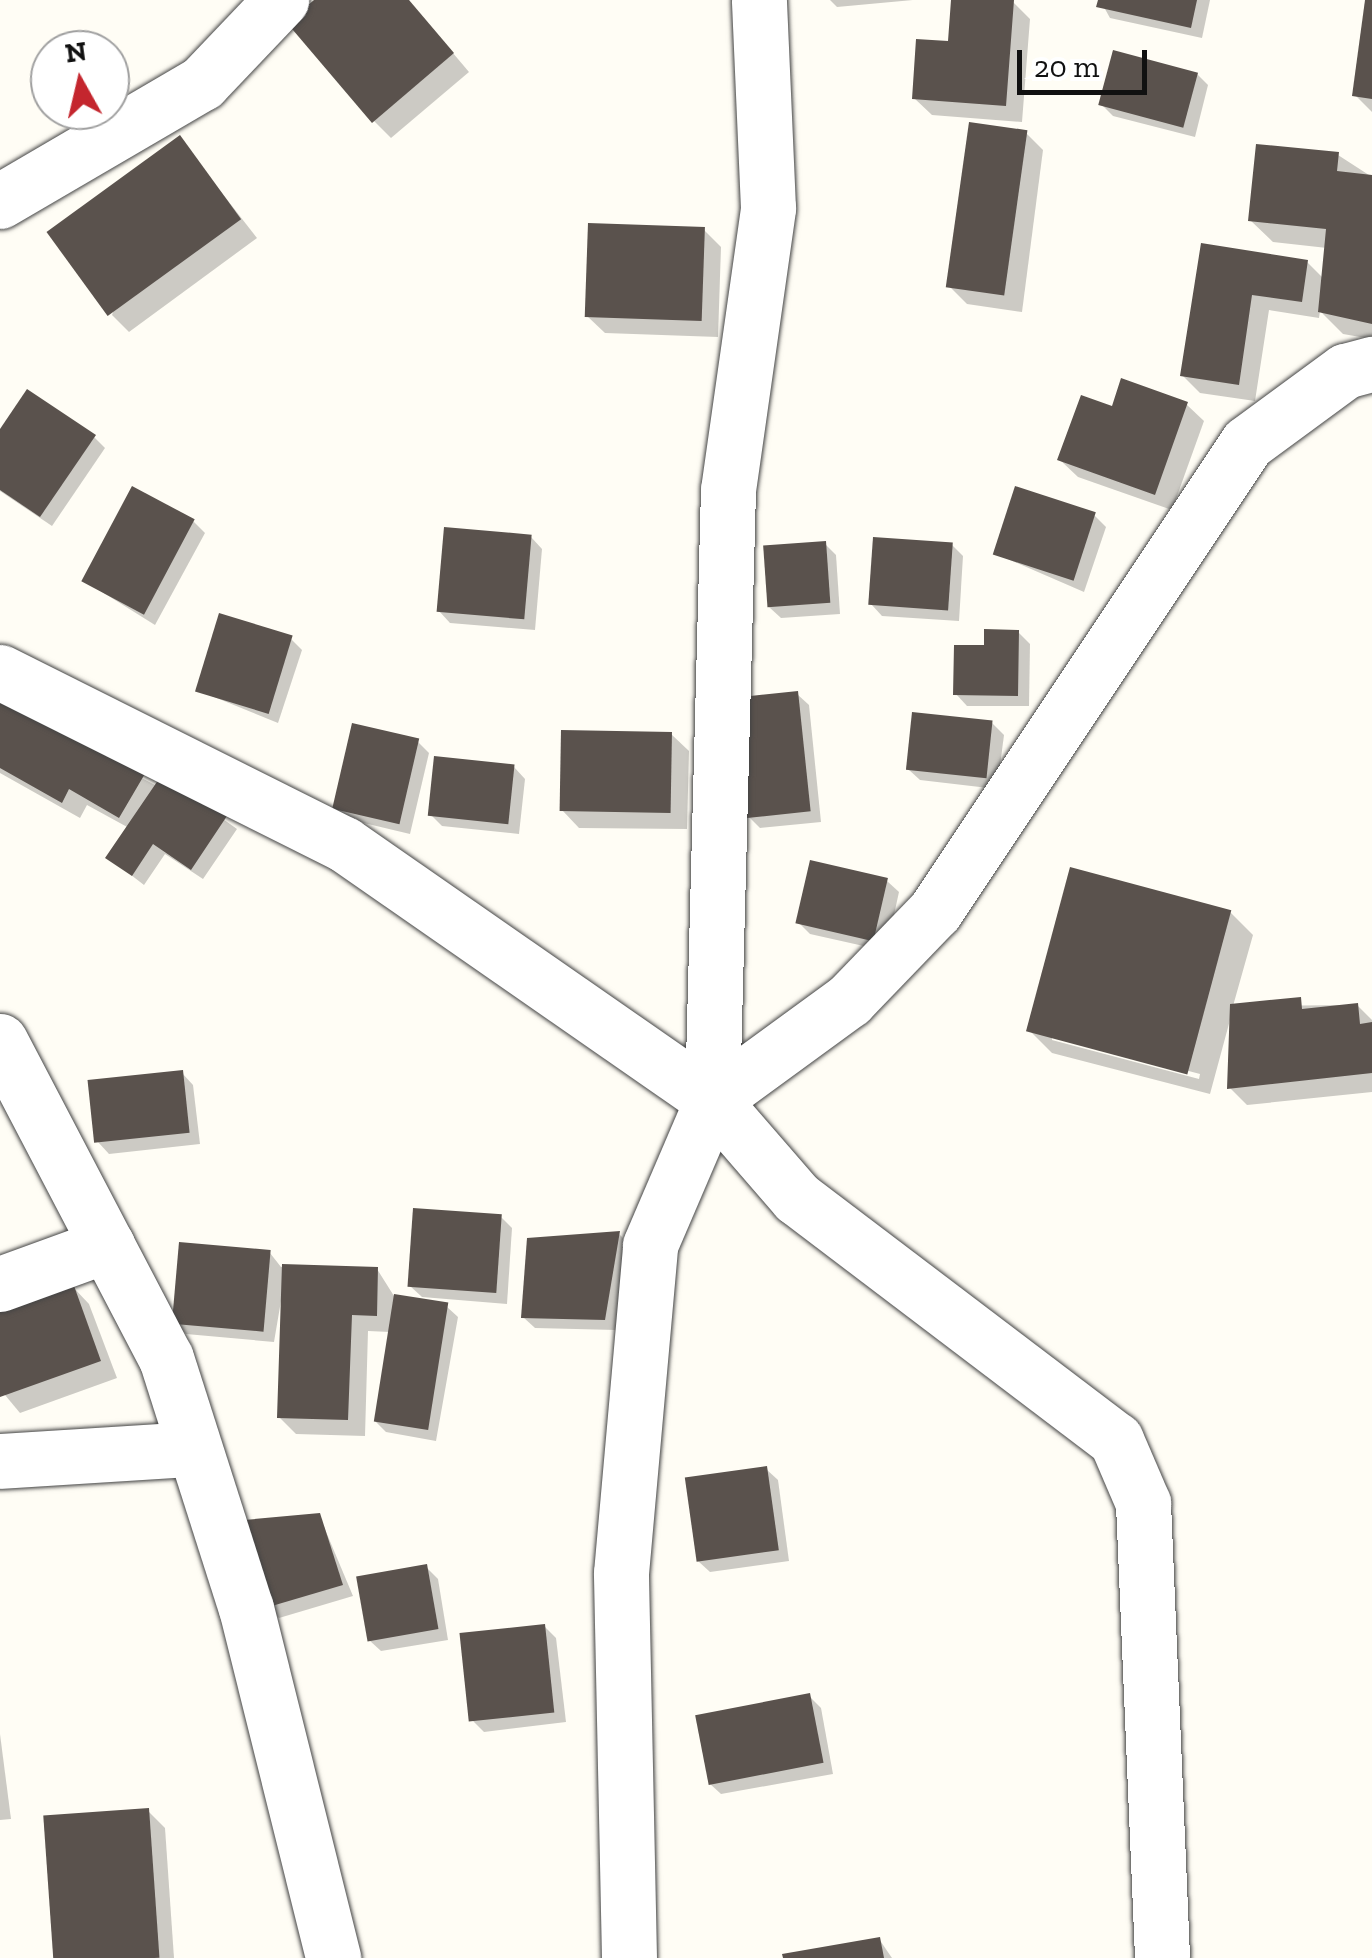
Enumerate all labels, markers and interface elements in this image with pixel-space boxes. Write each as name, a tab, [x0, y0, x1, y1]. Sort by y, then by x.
north arrow	[30, 30, 130, 130]
scale bar	[1022, 30, 1152, 92]
text: N	[63, 34, 89, 70]
text: 20 m	[1034, 49, 1099, 85]

